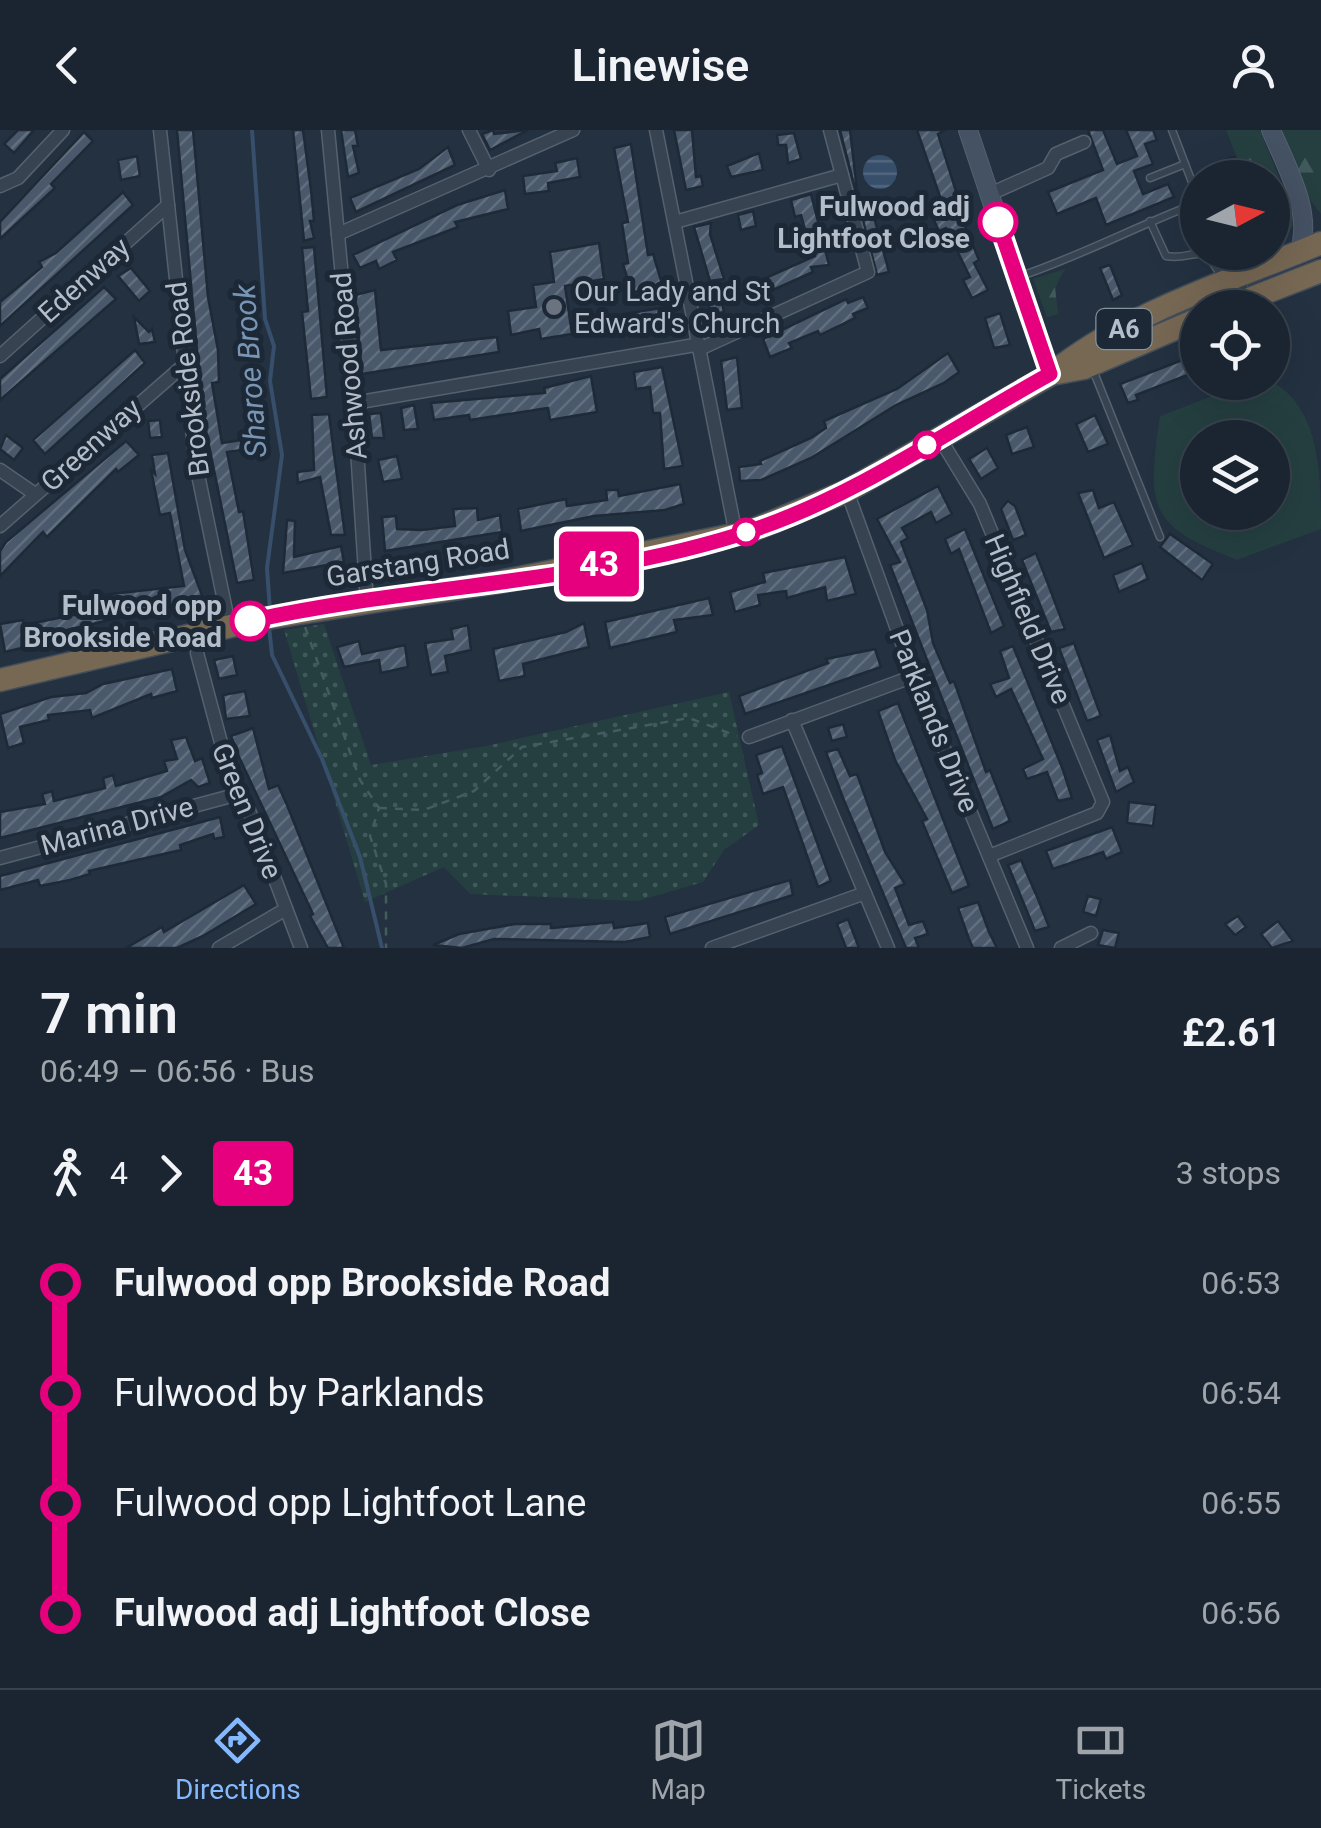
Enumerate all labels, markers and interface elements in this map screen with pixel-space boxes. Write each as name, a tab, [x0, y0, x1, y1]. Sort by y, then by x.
icon: back	[40, 38, 95, 93]
icon: person	[1226, 38, 1281, 93]
text: Linewise	[572, 39, 749, 92]
north arrow	[1180, 160, 1290, 270]
map controls	[1180, 160, 1290, 530]
place label: Fulwood adj Lightfoot Close	[777, 190, 970, 255]
marker: Fulwood adj Lightfoot Close	[979, 203, 1017, 241]
street label: Edenway	[32, 231, 136, 329]
street label: Ashwood Road	[324, 271, 374, 461]
place label: Our Lady and St Edward's Church	[574, 275, 780, 340]
street label: Brookside Road	[160, 280, 216, 478]
water label: Sharoe Brook	[226, 282, 274, 459]
button: locate	[1180, 290, 1290, 400]
marker: Our Lady and St Edward's Church	[543, 296, 565, 318]
road number: A6	[1096, 309, 1152, 349]
street label: Greenway	[34, 392, 148, 498]
button: layers	[1180, 420, 1290, 530]
unlabelled marker	[914, 432, 940, 458]
unlabelled marker	[733, 519, 759, 545]
street label: Highfield Drive	[977, 529, 1079, 709]
street label: Garstang Road	[324, 532, 512, 594]
line badge: 43	[554, 532, 644, 596]
text: 43	[579, 544, 619, 585]
place label: Fulwood opp Brookside Road	[24, 589, 222, 654]
marker: Fulwood opp Brookside Road	[231, 602, 269, 640]
street label: Parklands Drive	[882, 625, 986, 817]
street label: Green Drive	[205, 738, 289, 884]
street label: Marina Drive	[37, 790, 197, 862]
text: 7 min	[40, 982, 178, 1046]
text: £2.61	[1182, 1011, 1281, 1055]
text: 06:49 – 06:56 · Bus	[40, 1052, 315, 1090]
icon: walk	[40, 1146, 95, 1201]
icon: forward	[143, 1146, 198, 1201]
text: 43	[233, 1153, 273, 1194]
text: 4	[110, 1154, 128, 1192]
text: 3 stops	[1176, 1154, 1281, 1192]
text: Fulwood opp Brookside Road	[114, 1261, 610, 1305]
text: 06:53	[1201, 1264, 1281, 1302]
text: Fulwood by Parklands	[114, 1371, 485, 1415]
text: 06:54	[1201, 1374, 1281, 1412]
text: Fulwood opp Lightfoot Lane	[114, 1481, 586, 1525]
text: 06:55	[1201, 1484, 1281, 1522]
text: Fulwood adj Lightfoot Close	[114, 1591, 590, 1635]
text: 06:56	[1201, 1594, 1281, 1632]
tab: Directions	[175, 1713, 301, 1806]
tab: Map	[650, 1713, 706, 1806]
tab: Tickets	[1056, 1713, 1146, 1806]

